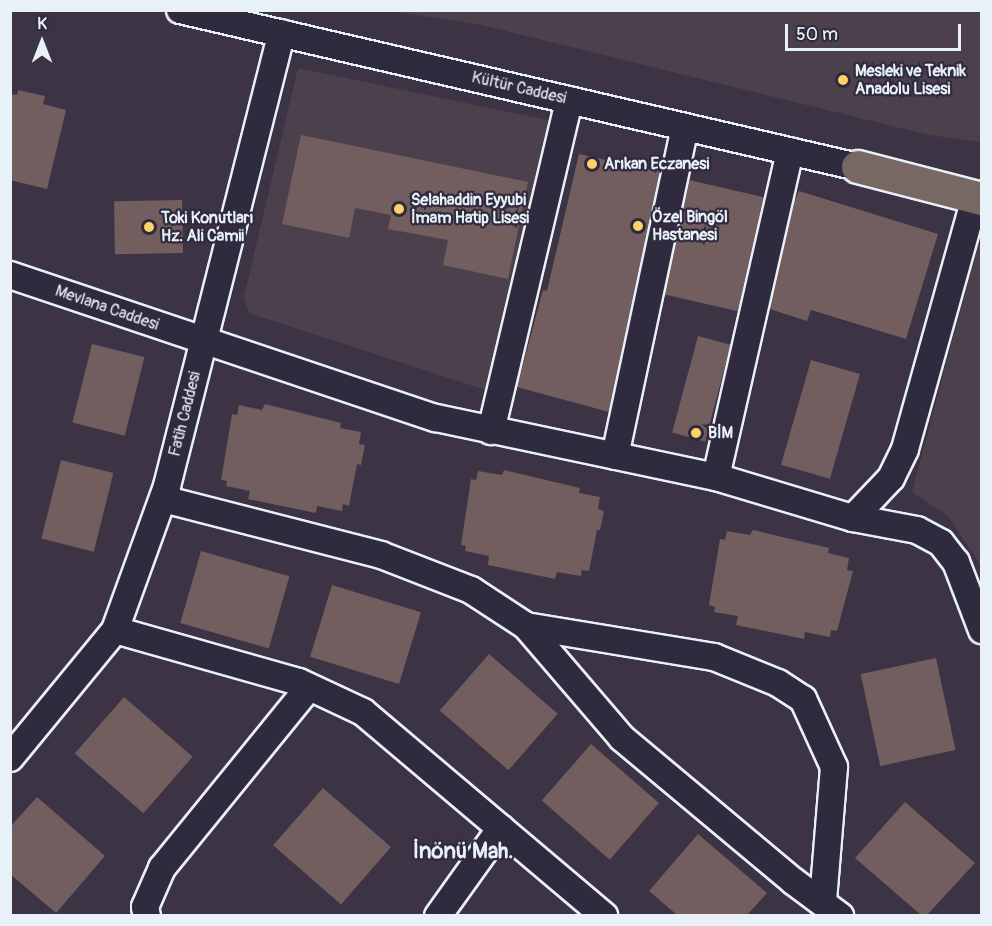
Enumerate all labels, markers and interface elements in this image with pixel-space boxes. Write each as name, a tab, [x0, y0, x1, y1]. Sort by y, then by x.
north arrow	[12, 12, 72, 72]
scale bar	[788, 12, 964, 50]
text: K	[37, 14, 47, 34]
text: 50 m	[796, 23, 838, 46]
place label: Mesleki ve Teknik Anadolu Lisesi	[855, 61, 966, 99]
street label: Kültür Caddesi	[470, 68, 568, 108]
marker: Mesleki ve Teknik Anadolu Lisesi	[836, 73, 850, 87]
place label: Arıkan Eczanesi	[604, 154, 709, 174]
marker: Arıkan Eczanesi	[585, 157, 599, 171]
place label: Selahaddin Eyyubi İmam Hatip Lisesi	[411, 190, 529, 228]
marker: Selahaddin Eyyubi İmam Hatip Lisesi	[392, 202, 406, 216]
place label: Özel Bingöl Hastanesi	[652, 207, 728, 245]
place label: Toki Konutları Hz. Ali Camii	[161, 208, 254, 246]
marker: Özel Bingöl Hastanesi	[629, 217, 647, 235]
marker: Toki Konutları Hz. Ali Camii	[142, 220, 156, 234]
street label: Mevlana Caddesi	[53, 281, 161, 335]
street label: Fatih Caddesi	[165, 369, 205, 459]
place label: BİM	[708, 423, 733, 443]
marker: BİM	[689, 426, 703, 440]
district label: İnönü Mah.	[413, 839, 513, 865]

